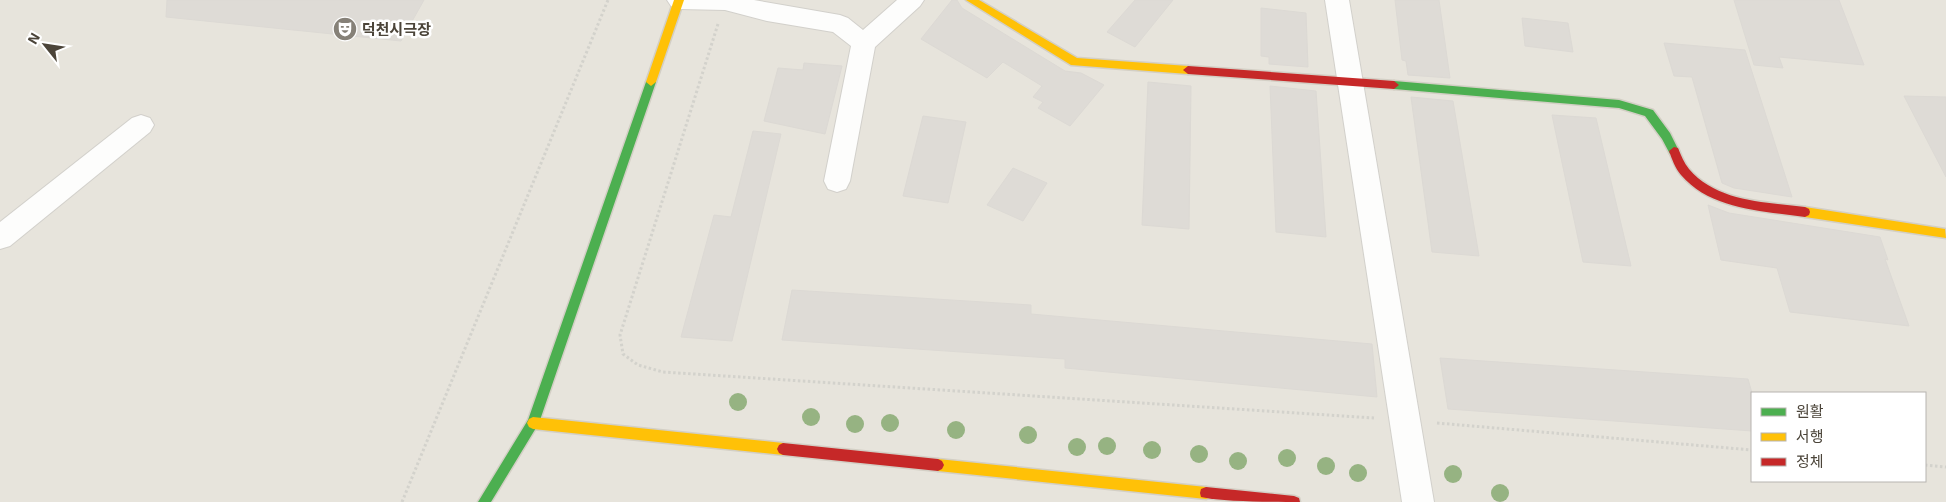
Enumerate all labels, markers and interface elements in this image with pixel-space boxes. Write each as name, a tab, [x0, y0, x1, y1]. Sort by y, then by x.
theatre icon: 덕천시극장	[332, 16, 358, 42]
north arrow	[20, 20, 70, 70]
place label: 덕천시극장	[362, 20, 431, 38]
text: N	[23, 30, 43, 47]
legend	[1751, 392, 1926, 482]
text: 원활	[1796, 402, 1824, 420]
text: 서행	[1796, 427, 1824, 445]
text: 정체	[1796, 452, 1824, 470]

